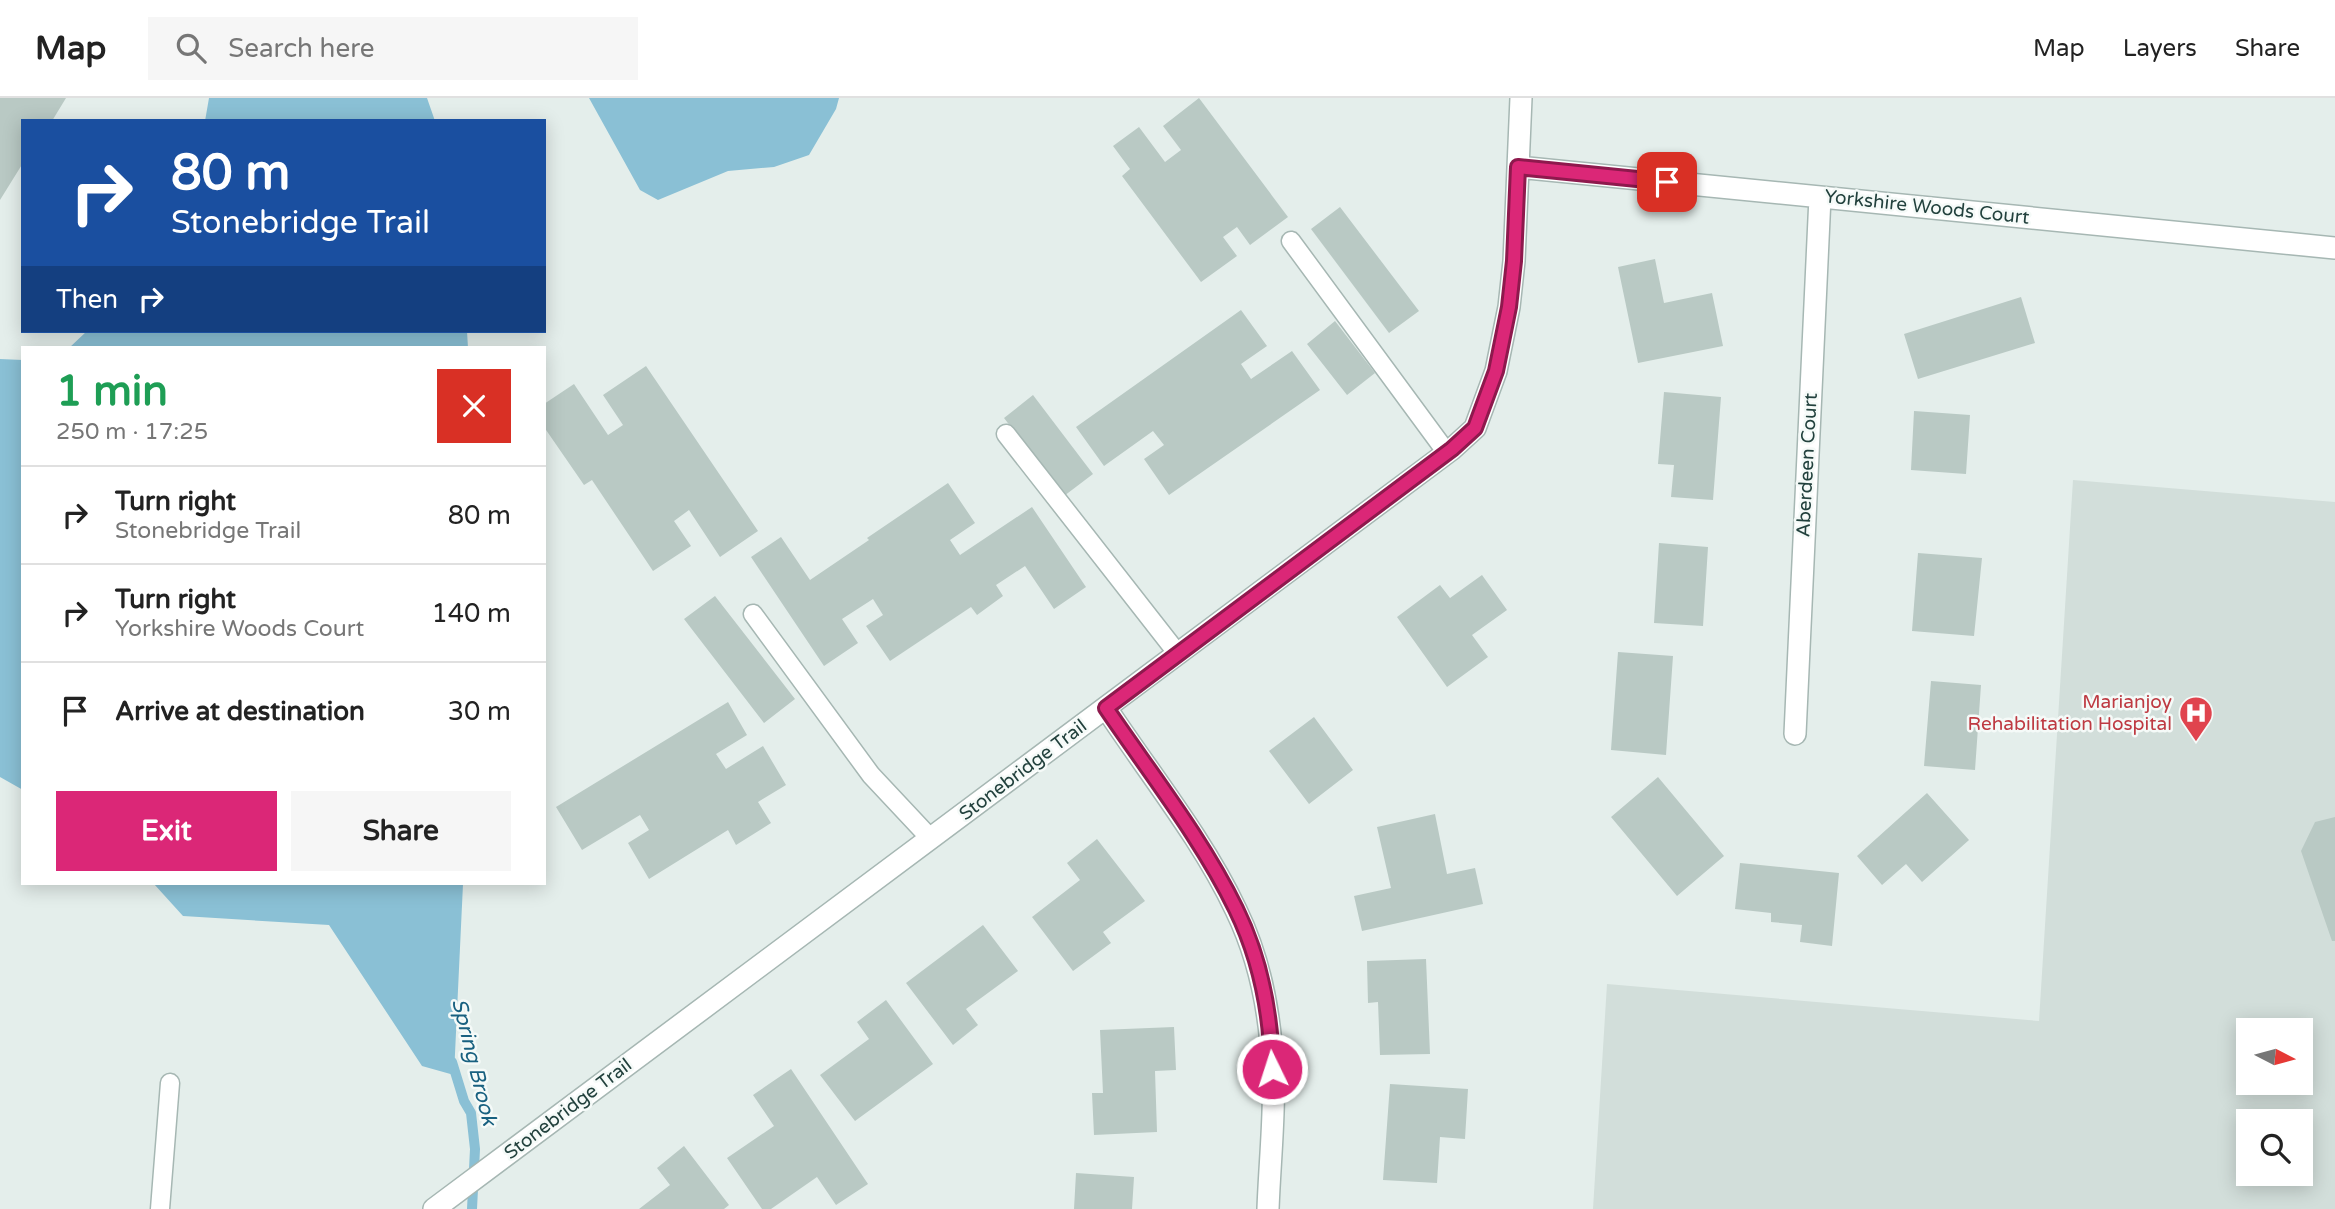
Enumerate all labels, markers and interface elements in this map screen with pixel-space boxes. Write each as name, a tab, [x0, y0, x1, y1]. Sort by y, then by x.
search box	[148, 17, 638, 80]
text: Map	[35, 29, 106, 68]
icon: search	[172, 29, 210, 67]
text: Search here	[228, 33, 374, 64]
text: Map	[2033, 34, 2085, 63]
text: Layers	[2123, 34, 2197, 63]
text: Share	[2235, 34, 2300, 63]
text: 80 m	[171, 144, 290, 203]
icon: right	[56, 147, 147, 238]
pin	[1637, 152, 1697, 212]
icon: arrive	[1648, 163, 1686, 201]
street label: Yorkshire Woods Court	[1823, 185, 2031, 229]
text: Stonebridge Trail	[171, 204, 430, 242]
icon: right	[132, 280, 170, 318]
text: Then	[56, 284, 118, 315]
text: 1 min	[56, 366, 168, 417]
button: close	[437, 369, 511, 443]
street label: Aberdeen Court	[1792, 392, 1822, 538]
text: 250 m · 17:25	[56, 418, 208, 446]
text: Turn right	[115, 486, 236, 517]
icon: right	[56, 496, 94, 534]
text: 80 m	[448, 500, 511, 531]
text: Stonebridge Trail	[115, 517, 301, 545]
text: Turn right	[115, 584, 236, 615]
icon: right	[56, 594, 94, 632]
text: 140 m	[431, 598, 511, 629]
text: Yorkshire Woods Court	[115, 615, 364, 643]
place label: Marianjoy Rehabilitation Hospital	[1967, 691, 2172, 735]
icon: arrive	[56, 692, 94, 730]
hospital icon: Marianjoy Rehabilitation Hospital	[2177, 694, 2215, 743]
text: Arrive at destination	[115, 696, 365, 727]
text: 30 m	[448, 696, 511, 727]
street label: Stonebridge Trail	[955, 715, 1091, 825]
button: Exit	[56, 791, 277, 871]
button: Share	[291, 791, 511, 871]
water label: Spring Brook	[446, 996, 502, 1130]
north arrow	[2236, 1018, 2314, 1096]
map controls	[2236, 1018, 2313, 1186]
position arrow	[1235, 1032, 1309, 1106]
street label: Stonebridge Trail	[500, 1054, 636, 1164]
button: search	[2236, 1109, 2313, 1186]

